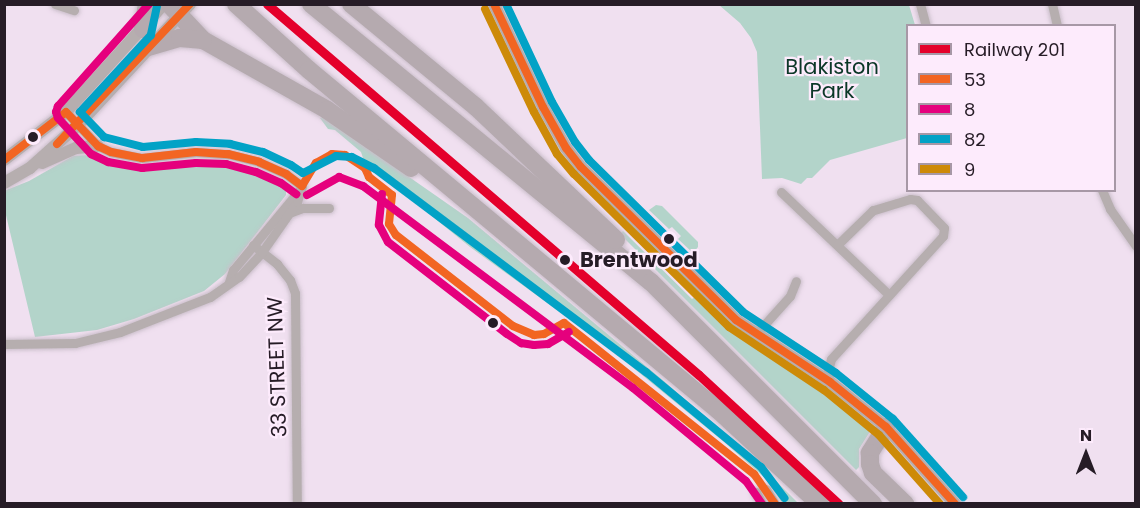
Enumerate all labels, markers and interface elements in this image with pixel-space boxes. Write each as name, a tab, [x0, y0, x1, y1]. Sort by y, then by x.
legend	[906, 24, 1116, 192]
text: Railway 201	[964, 37, 1065, 62]
park label: Blakiston Park	[785, 54, 879, 104]
text: 53	[964, 67, 986, 92]
text: 8	[964, 97, 975, 122]
text: 82	[964, 127, 986, 152]
unlabelled marker	[27, 131, 39, 143]
text: 9	[964, 157, 975, 182]
unlabelled marker	[663, 233, 675, 245]
place label: Brentwood	[580, 247, 698, 273]
marker: Brentwood	[555, 250, 575, 270]
street label: 33 STREET NW	[262, 296, 292, 438]
unlabelled marker	[487, 317, 499, 329]
north arrow	[1056, 424, 1116, 484]
text: N	[1080, 424, 1092, 447]

